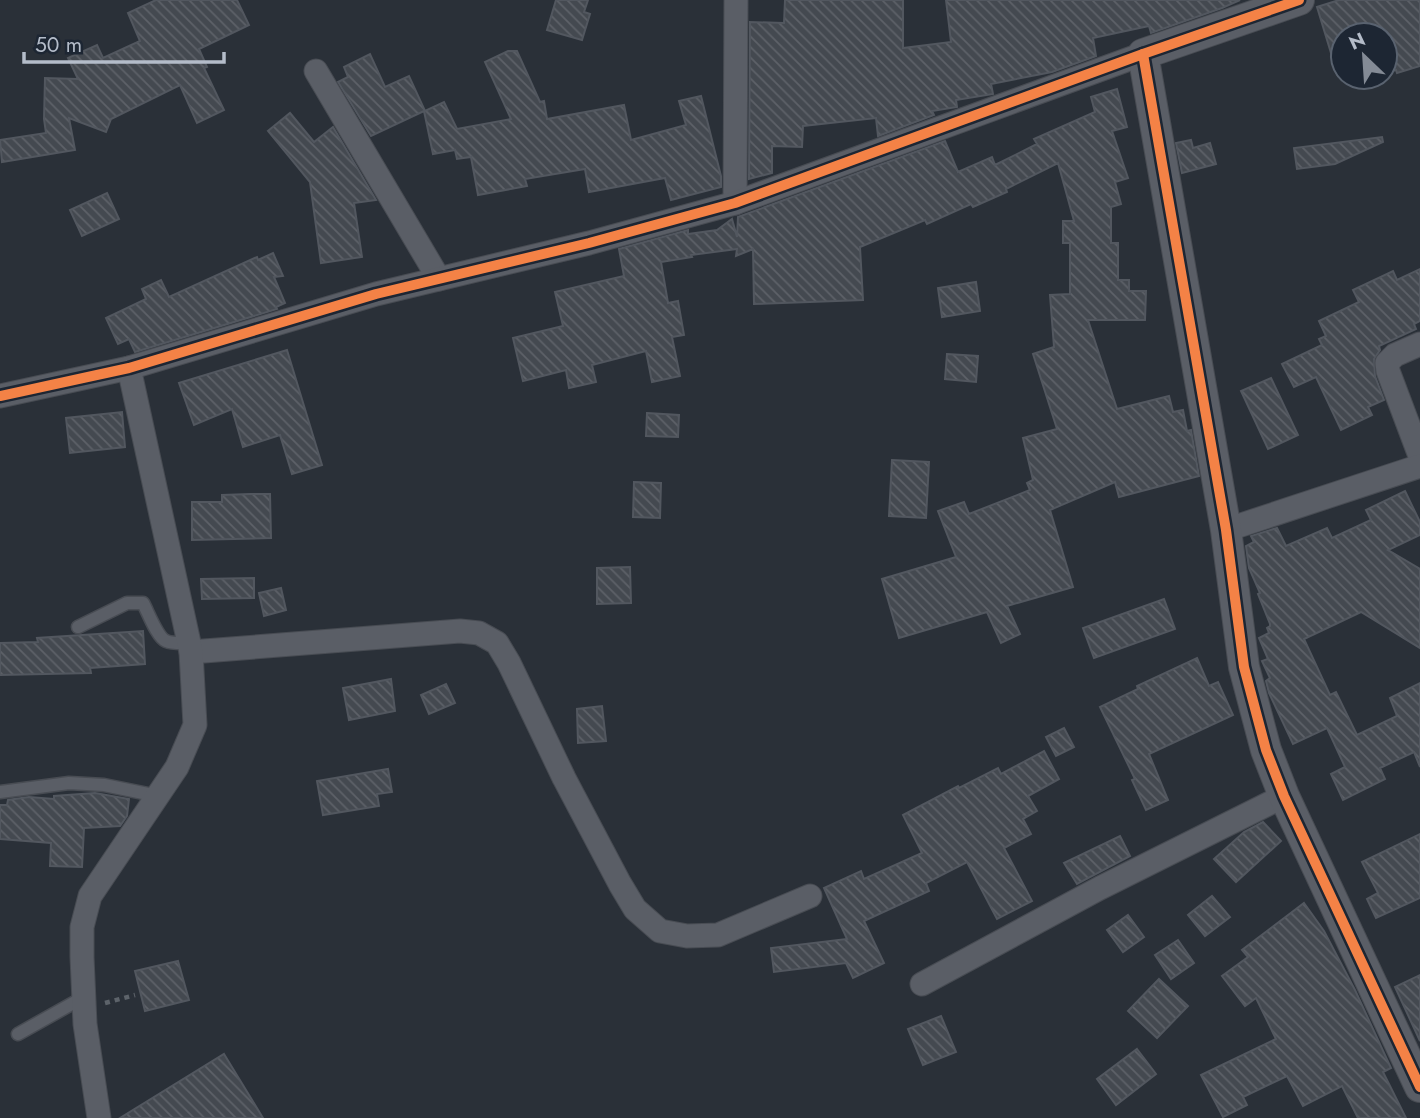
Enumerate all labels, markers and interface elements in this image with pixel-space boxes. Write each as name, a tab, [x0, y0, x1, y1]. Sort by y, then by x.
scale bar	[24, 21, 224, 65]
north arrow	[1329, 21, 1399, 91]
text: N	[1344, 26, 1370, 56]
text: 50 m	[35, 30, 82, 60]

